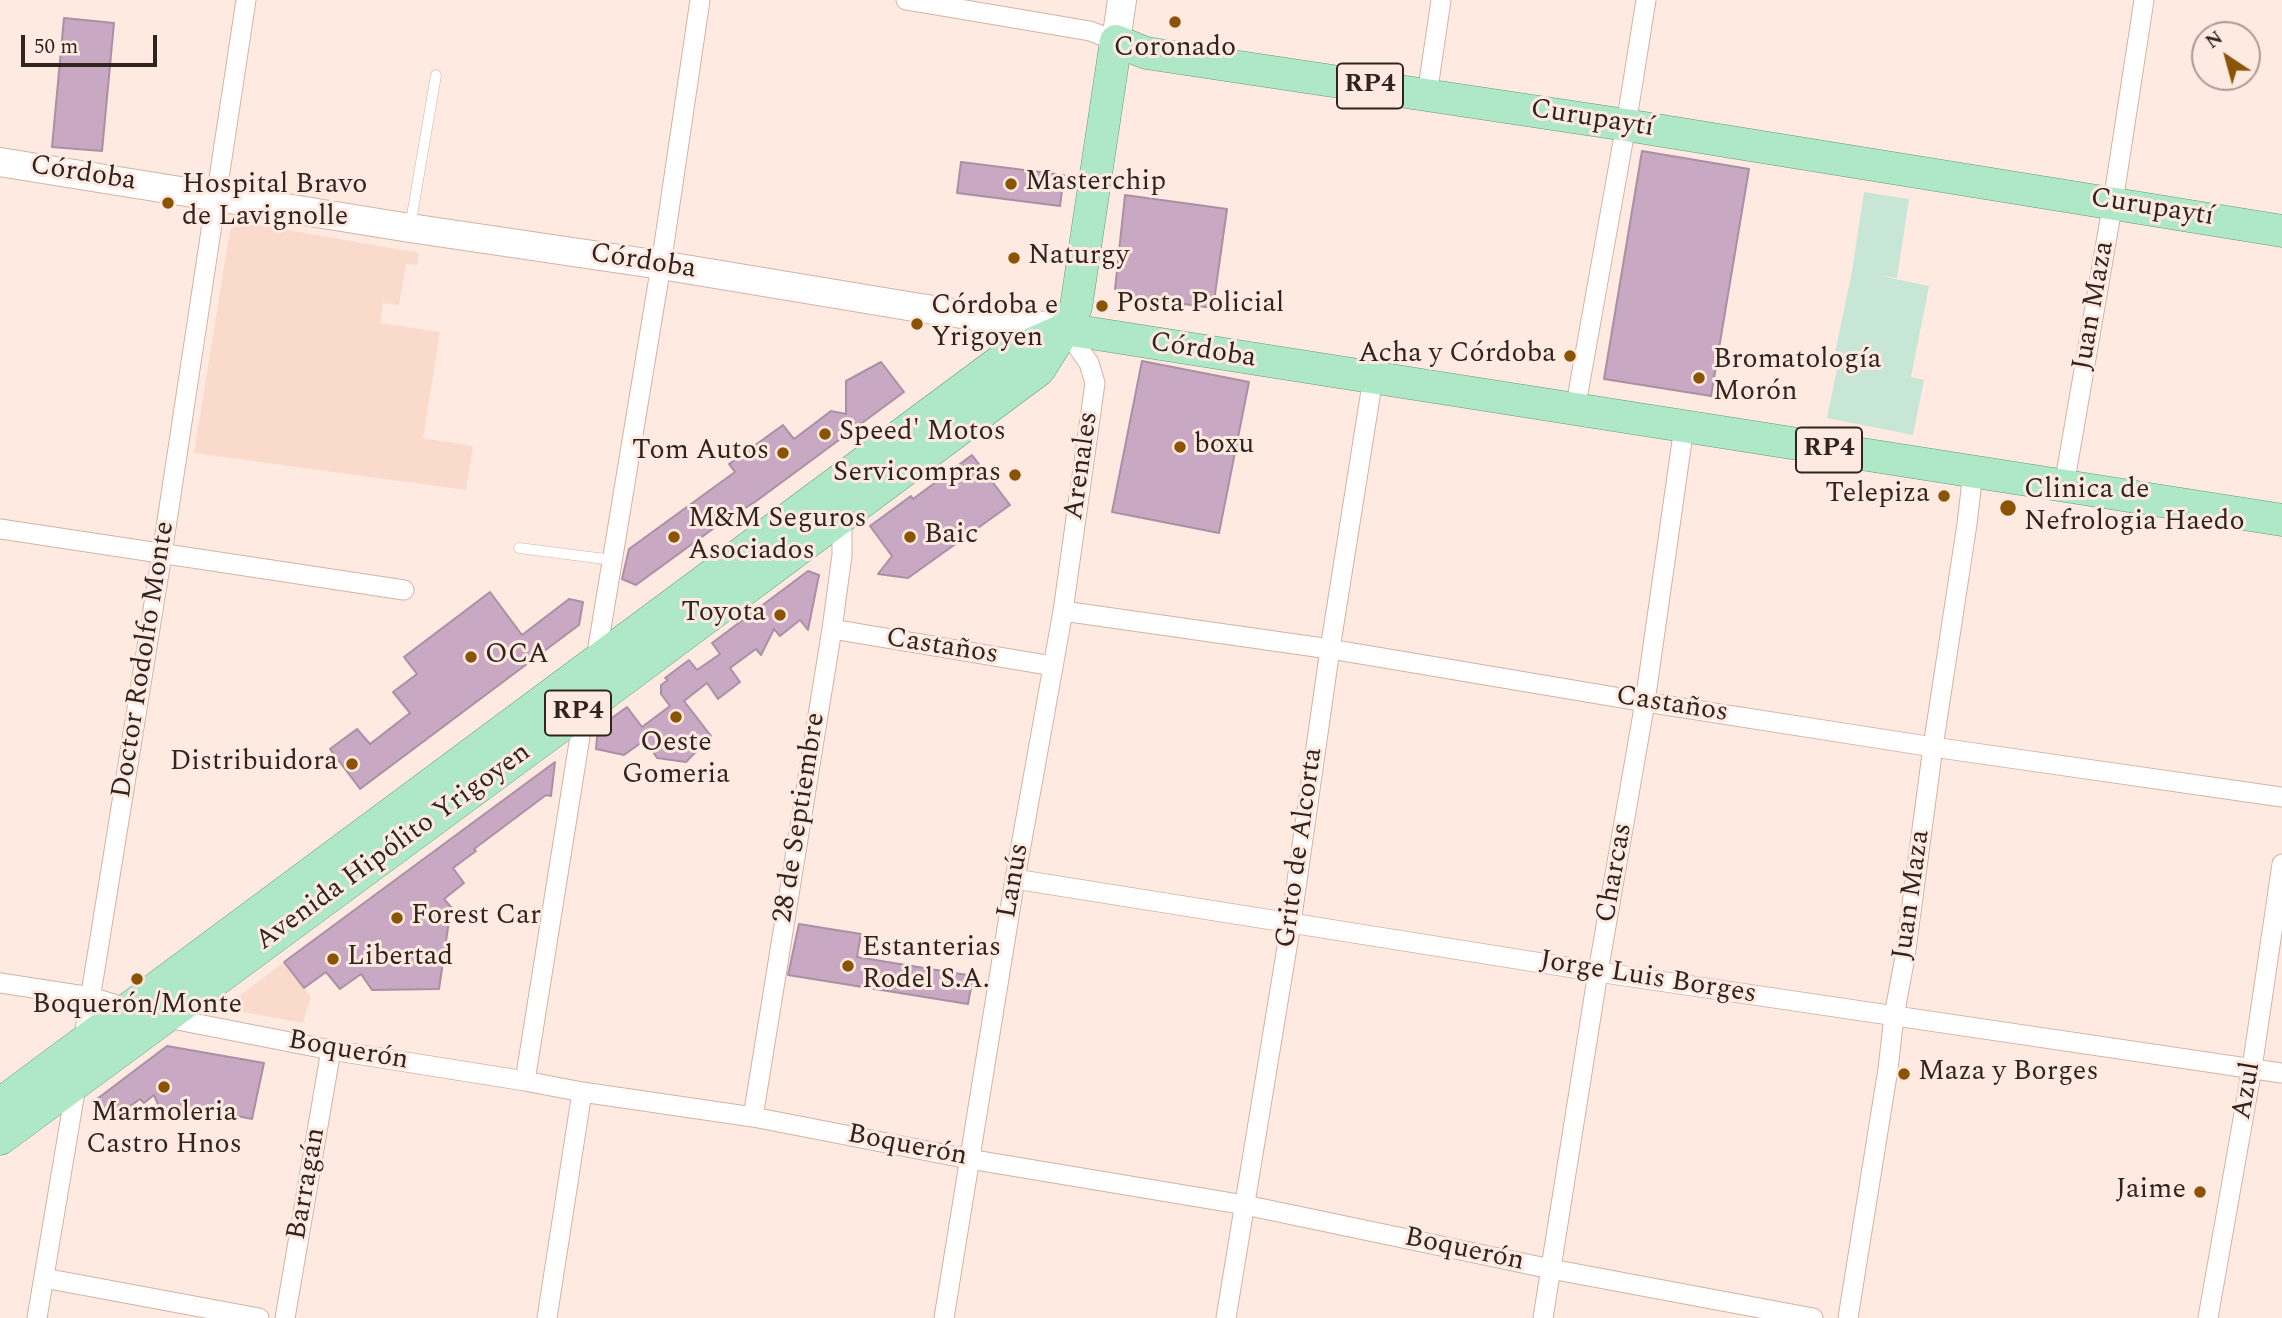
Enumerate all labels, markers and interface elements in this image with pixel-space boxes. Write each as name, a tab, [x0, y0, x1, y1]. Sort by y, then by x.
marker: Coronado	[1167, 14, 1183, 30]
scale bar	[24, 21, 161, 65]
north arrow	[2191, 21, 2261, 91]
text: N	[2200, 24, 2229, 57]
text: 50 m	[34, 31, 78, 63]
place label: Coronado	[1114, 33, 1236, 67]
road number: RP4	[1337, 64, 1403, 108]
street label: Curupaytí	[1528, 94, 1656, 146]
street label: Córdoba	[28, 150, 138, 200]
place label: Masterchip	[1025, 167, 1166, 201]
place label: Hospital Bravo de Lavignolle	[182, 170, 367, 236]
marker: Masterchip	[1003, 176, 1019, 192]
street label: Curupaytí	[2088, 183, 2216, 235]
marker: Hospital Bravo de Lavignolle	[160, 195, 176, 211]
street label: Córdoba	[588, 238, 698, 288]
street label: Juan Maza	[2067, 239, 2123, 373]
place label: Naturgy	[1028, 241, 1129, 275]
marker: Naturgy	[1006, 250, 1022, 266]
place label: Posta Policial	[1116, 289, 1284, 323]
place label: Córdoba e Yrigoyen	[931, 291, 1058, 357]
marker: Posta Policial	[1094, 298, 1110, 314]
marker: Córdoba e Yrigoyen	[909, 316, 925, 332]
street label: Córdoba	[1148, 327, 1258, 377]
place label: Acha y Córdoba	[1358, 339, 1556, 373]
place label: Bromatología Morón	[1713, 345, 1881, 411]
marker: Acha y Córdoba	[1562, 348, 1578, 364]
marker: Bromatología Morón	[1691, 370, 1707, 386]
street label: Arenales	[1059, 410, 1107, 522]
place label: Speed' Motos	[839, 417, 1006, 451]
marker: Speed' Motos	[817, 426, 833, 442]
road number: RP4	[1796, 428, 1862, 472]
place label: boxu	[1194, 430, 1254, 464]
place label: Tom Autos	[632, 436, 769, 470]
marker: boxu	[1172, 439, 1188, 455]
marker: Tom Autos	[775, 445, 791, 461]
place label: Servicompras	[833, 458, 1001, 492]
marker: Servicompras	[1007, 467, 1023, 483]
place label: Clinica de Nefrologia Haedo	[2024, 475, 2245, 541]
place label: Telepiza	[1825, 479, 1930, 513]
marker: Telepiza	[1936, 488, 1952, 504]
marker: Clinica de Nefrologia Haedo	[1998, 498, 2018, 518]
place label: M&M Seguros Asociados	[688, 504, 866, 570]
street label: Doctor Rodolfo Monte	[107, 519, 183, 801]
place label: Baic	[924, 520, 978, 554]
marker: M&M Seguros Asociados	[666, 529, 682, 545]
marker: Baic	[902, 529, 918, 545]
place label: Toyota	[681, 598, 766, 632]
marker: Toyota	[772, 607, 788, 623]
street label: Castaños	[884, 623, 1000, 673]
place label: OCA	[485, 640, 549, 674]
marker: OCA	[463, 649, 479, 665]
street label: Castaños	[1614, 681, 1730, 731]
road number: RP4	[545, 691, 611, 736]
marker: Oeste Gomeria	[668, 709, 684, 725]
street label: 28 de Septiembre	[768, 710, 834, 926]
place label: Oeste Gomeria	[622, 728, 730, 794]
street label: Avenida Hipólito Yrigoyen	[250, 737, 538, 959]
street label: Grito de Alcorta	[1270, 746, 1332, 950]
place label: Distribuidora	[170, 747, 338, 781]
marker: Distribuidora	[344, 756, 360, 772]
street label: Charcas	[1591, 821, 1641, 925]
street label: Juan Maza	[1887, 828, 1939, 962]
street label: Lanús	[992, 841, 1038, 921]
place label: Forest Car	[411, 901, 541, 935]
marker: Forest Car	[389, 910, 405, 926]
place label: Estanterias Rodel S.A.	[862, 933, 1001, 999]
place label: Libertad	[347, 942, 453, 976]
street label: Jorge Luis Borges	[1537, 945, 1759, 1013]
marker: Libertad	[325, 951, 341, 967]
marker: Estanterias Rodel S.A.	[840, 958, 856, 974]
marker: Boquerón/Monte	[129, 971, 145, 987]
place label: Boquerón/Monte	[32, 990, 242, 1024]
street label: Boquerón	[285, 1025, 411, 1079]
place label: Maza y Borges	[1918, 1057, 2098, 1091]
street label: Azul	[2226, 1060, 2270, 1122]
marker: Maza y Borges	[1896, 1066, 1912, 1082]
marker: Marmoleria Castro Hnos	[156, 1079, 172, 1095]
place label: Marmoleria Castro Hnos	[86, 1098, 242, 1164]
street label: Boquerón	[844, 1119, 970, 1175]
street label: Barragán	[282, 1125, 334, 1243]
place label: Jaime	[2116, 1175, 2186, 1209]
marker: Jaime	[2192, 1184, 2208, 1200]
street label: Boquerón	[1401, 1222, 1527, 1280]

